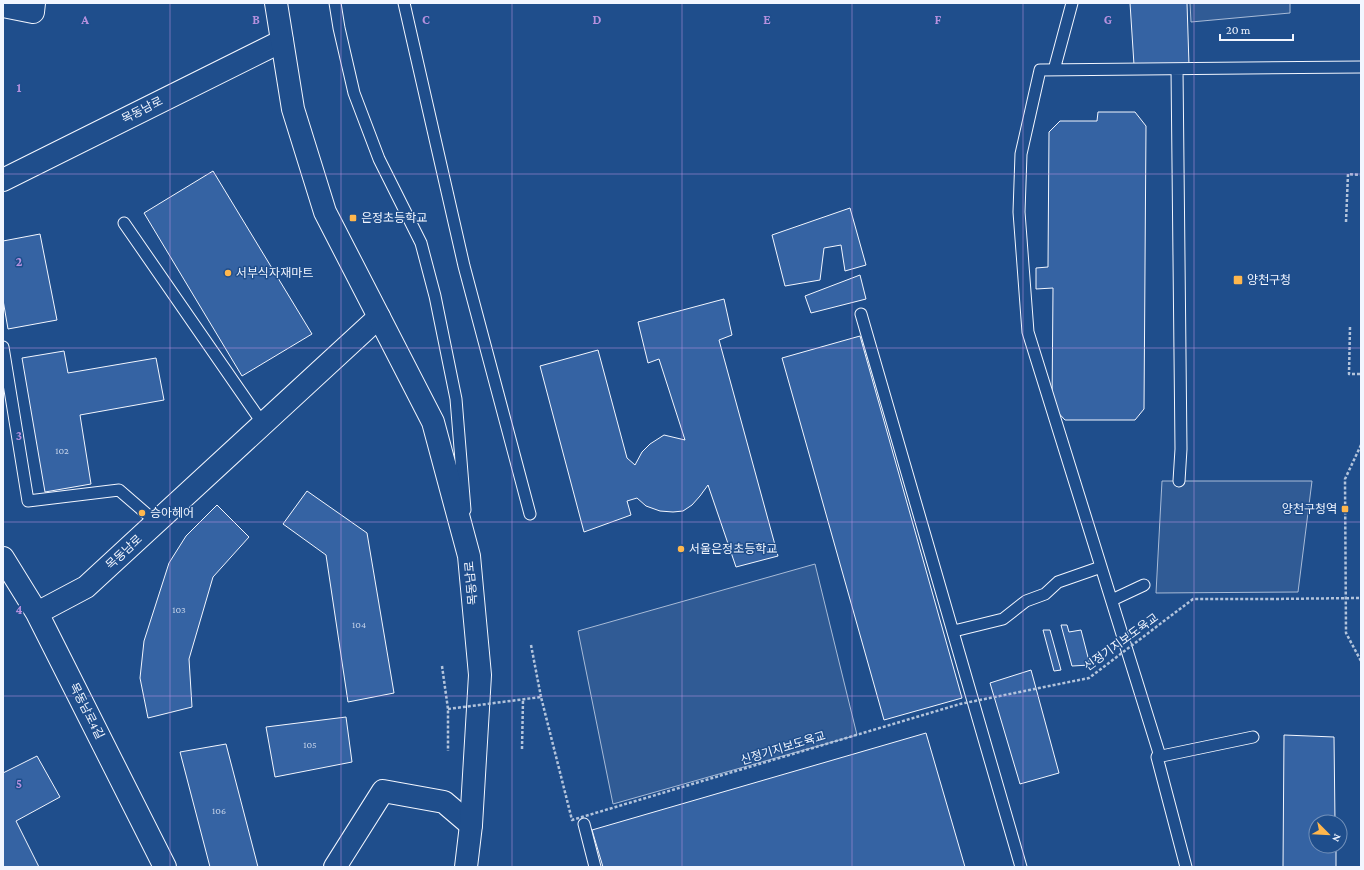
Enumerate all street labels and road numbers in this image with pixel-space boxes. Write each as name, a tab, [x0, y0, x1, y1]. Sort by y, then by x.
street label: 목동남로	[119, 94, 165, 126]
street label: 목동남로	[103, 532, 145, 572]
street label: 목동남로	[462, 560, 480, 606]
street label: 신정기지보도육교	[1081, 610, 1161, 674]
street label: 목동남로4길	[67, 680, 107, 742]
street label: 신정기지보도육교	[739, 728, 827, 768]

